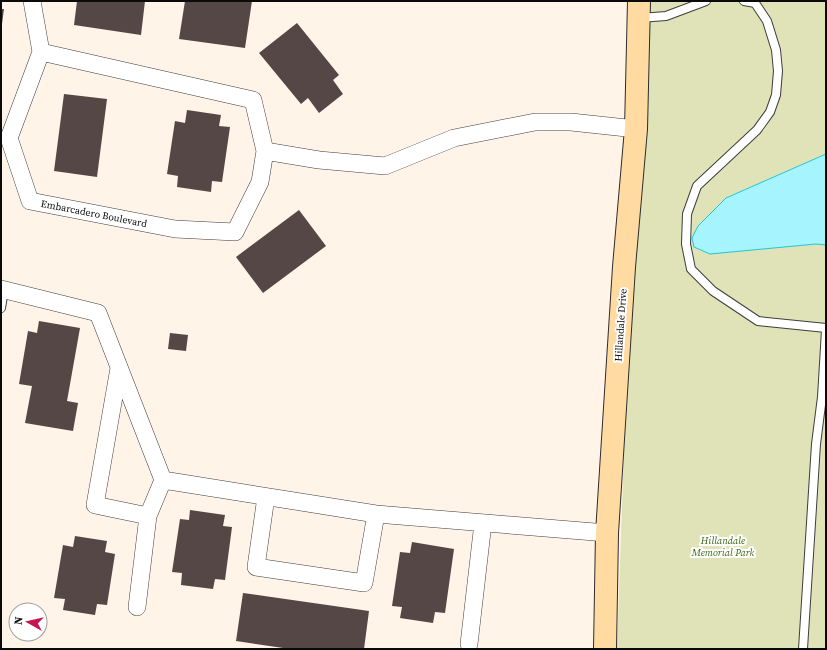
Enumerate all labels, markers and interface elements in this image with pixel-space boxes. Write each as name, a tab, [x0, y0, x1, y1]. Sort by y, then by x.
street label: Embarcadero Boulevard	[40, 197, 148, 230]
street label: Hillandale Drive	[611, 288, 630, 362]
park label: Hillandale Memorial Park	[691, 534, 755, 559]
north arrow	[8, 602, 48, 642]
text: N	[11, 616, 27, 626]

